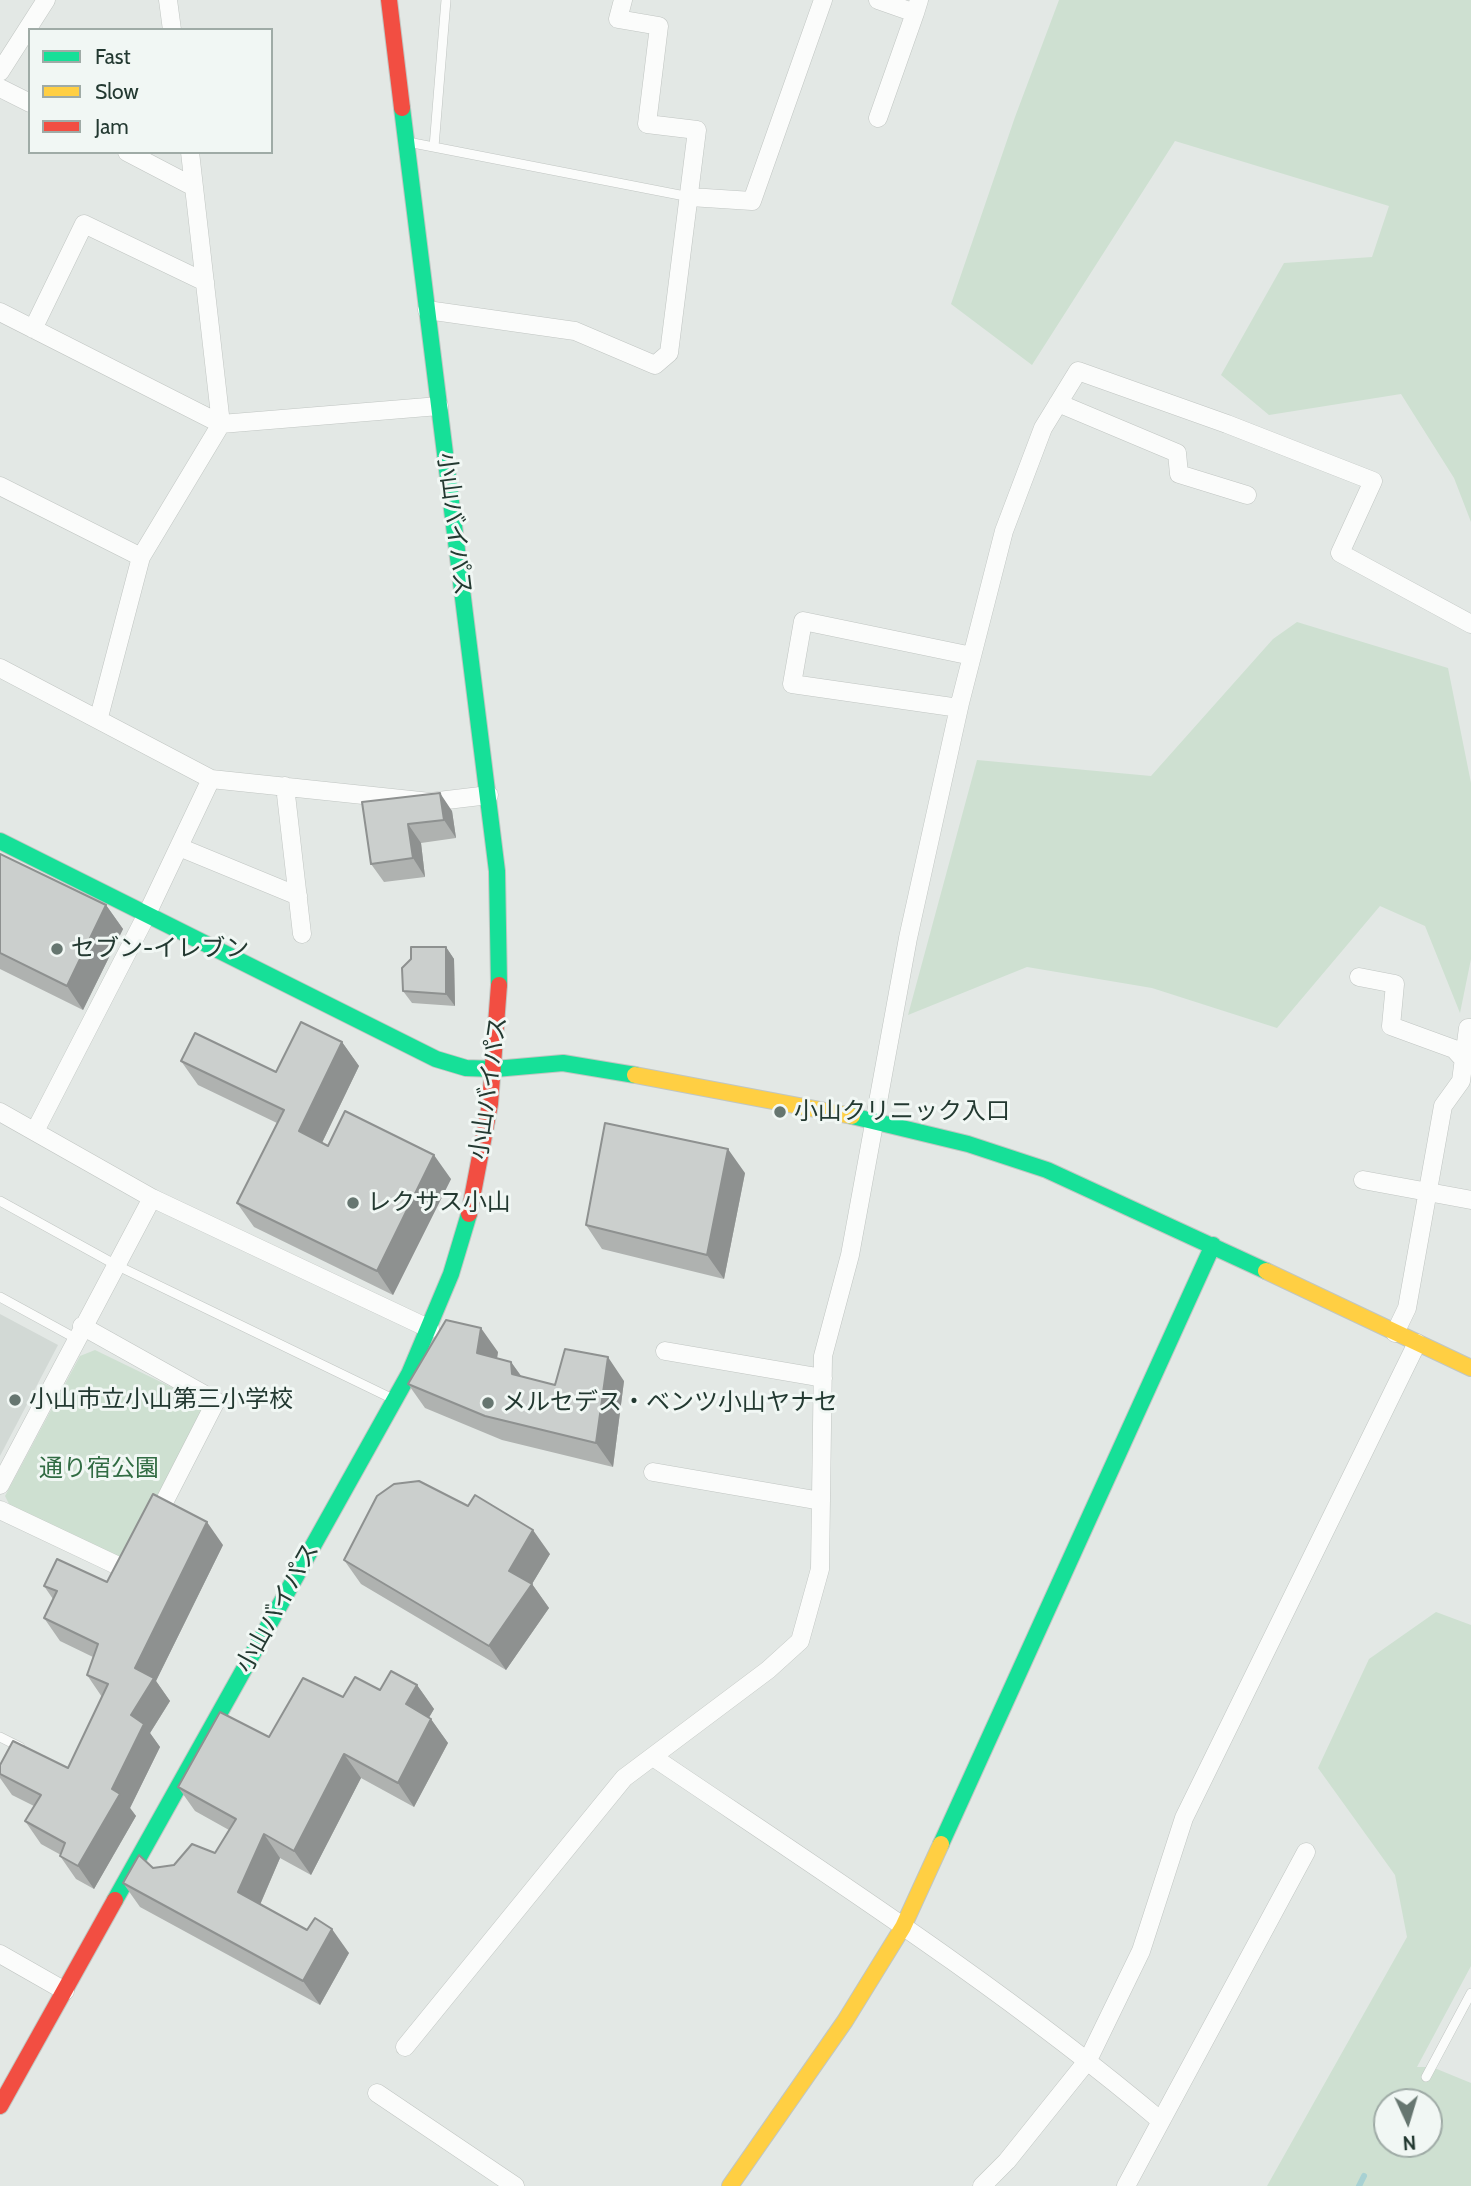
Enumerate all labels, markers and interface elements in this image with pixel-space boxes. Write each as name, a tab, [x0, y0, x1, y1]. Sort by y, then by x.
legend	[28, 28, 273, 154]
text: Fast	[95, 44, 131, 69]
text: Slow	[95, 79, 139, 104]
text: Jam	[95, 114, 129, 139]
street label: 小山バイパス	[431, 451, 477, 597]
place label: セブン-イレブン	[71, 935, 249, 963]
marker: セブン-イレブン	[49, 941, 65, 957]
street label: 小山バイパス	[465, 1015, 513, 1161]
place label: 小山クリニック入口	[794, 1098, 1010, 1126]
marker: 小山クリニック入口	[772, 1104, 788, 1120]
place label: レクサス小山	[367, 1189, 511, 1217]
marker: レクサス小山	[345, 1195, 361, 1211]
place label: 小山市立小山第三小学校	[29, 1386, 293, 1414]
place label: メルセデス・ベンツ小山ヤナセ	[502, 1389, 838, 1417]
marker: 小山市立小山第三小学校	[7, 1392, 23, 1408]
marker: メルセデス・ベンツ小山ヤナセ	[480, 1395, 496, 1411]
park label: 通り宿公園	[39, 1455, 159, 1483]
street label: 小山バイパス	[230, 1538, 326, 1678]
north arrow	[1373, 2088, 1443, 2158]
text: N	[1402, 2131, 1417, 2154]

